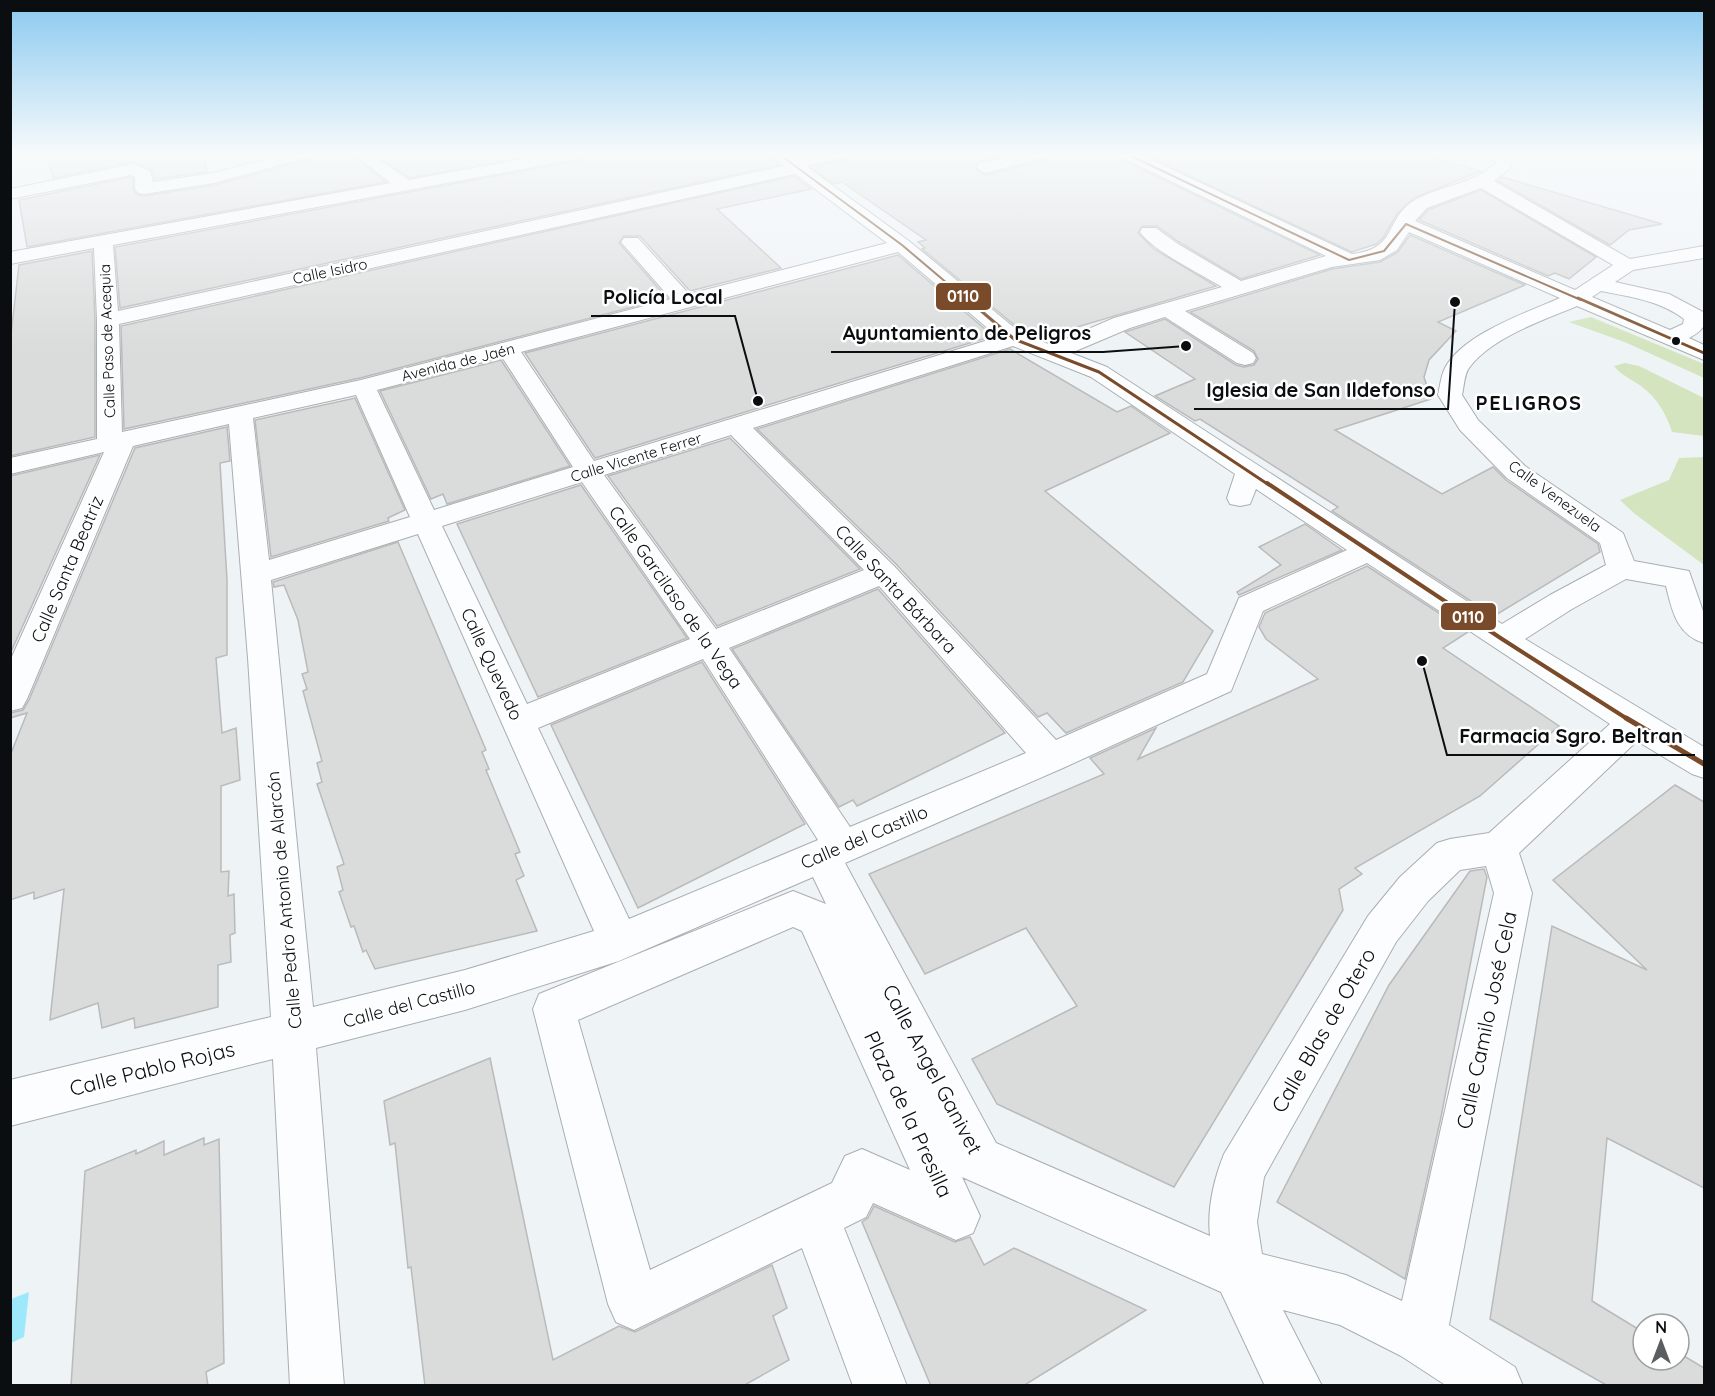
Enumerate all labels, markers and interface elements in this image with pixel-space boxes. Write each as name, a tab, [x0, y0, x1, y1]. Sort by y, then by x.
street label: Calle Isidro	[291, 254, 369, 288]
street label: Calle Paso de Acequia	[95, 264, 119, 418]
callout: Policía Local	[591, 278, 735, 316]
line badge: 0110	[935, 282, 992, 311]
text: Policía Local	[603, 284, 723, 309]
text: 0110	[947, 286, 979, 306]
callout: Ayuntamiento de Peligros	[831, 314, 1103, 352]
text: Ayuntamiento de Peligros	[843, 320, 1091, 345]
unlabelled marker	[1670, 335, 1682, 347]
street label: Avenida de Jaén	[399, 339, 517, 385]
callout: Iglesia de San Ildefonso	[1194, 371, 1448, 409]
text: Iglesia de San Ildefonso	[1206, 377, 1436, 402]
district label: PELIGROS	[1476, 390, 1582, 415]
street label: Calle Vicente Ferrer	[568, 428, 704, 486]
street label: Calle Venezuela	[1505, 456, 1605, 536]
street label: Calle Santa Beatriz	[26, 492, 108, 646]
street label: Calle Garcilaso de la Vega	[604, 501, 748, 693]
street label: Calle Santa Bárbara	[830, 520, 962, 658]
line badge: 0110	[1440, 602, 1497, 631]
street label: Calle Quevedo	[456, 604, 528, 724]
text: 0110	[1452, 607, 1484, 627]
callout: Farmacia Sgro. Beltran	[1447, 717, 1695, 755]
text: Farmacia Sgro. Beltran	[1459, 723, 1683, 748]
street label: Calle Pedro Antonio de Alarcón	[261, 770, 307, 1030]
street label: Calle del Castillo	[797, 800, 931, 874]
street label: Calle Camilo José Cela	[1450, 909, 1522, 1131]
street label: Calle Blas de Otero	[1265, 943, 1381, 1117]
street label: Calle del Castillo	[340, 975, 478, 1033]
street label: Calle Angel Ganivet	[877, 980, 989, 1158]
street label: Plaza de la Presilla	[859, 1027, 959, 1201]
street label: Calle Pablo Rojas	[67, 1035, 237, 1101]
north arrow	[1631, 1312, 1691, 1372]
text: N	[1655, 1317, 1667, 1337]

